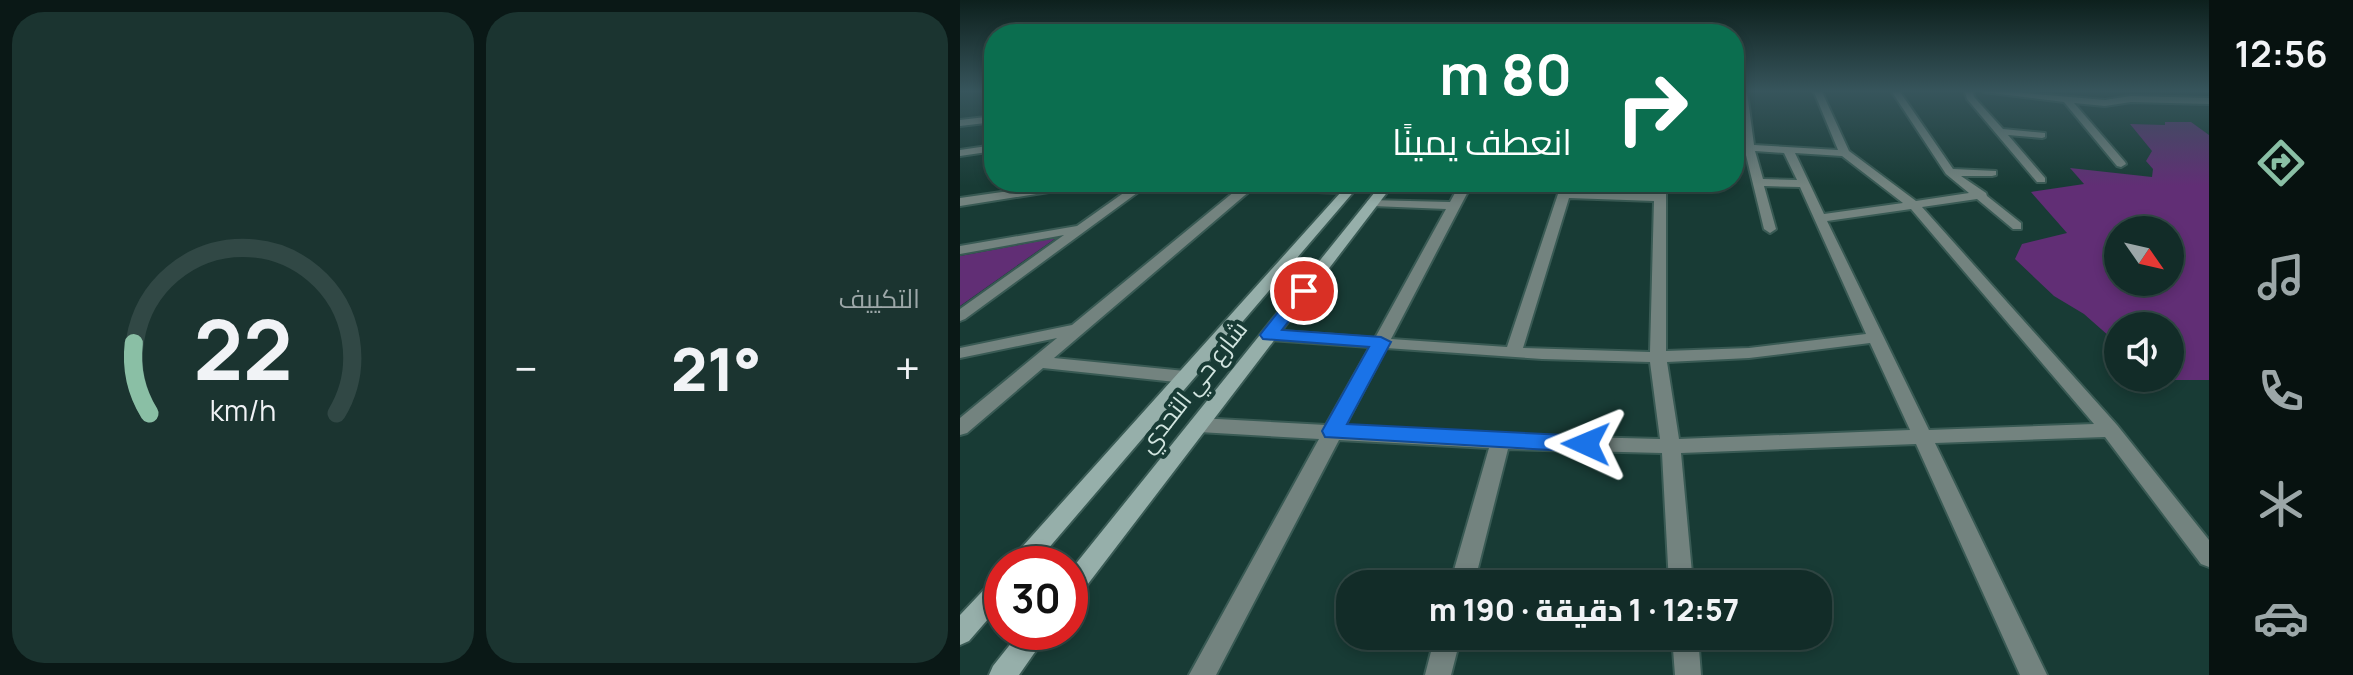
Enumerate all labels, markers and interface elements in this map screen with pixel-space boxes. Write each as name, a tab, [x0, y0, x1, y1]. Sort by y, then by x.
text: 12:56	[2235, 29, 2328, 78]
text: 80 m	[1439, 35, 1572, 112]
icon: right	[1600, 56, 1704, 160]
text: انعطف يمينًا	[1392, 117, 1572, 166]
icon: directions	[2253, 135, 2309, 191]
north arrow	[2104, 216, 2184, 296]
map controls	[2104, 216, 2184, 392]
icon: music	[2253, 249, 2309, 305]
pin	[1270, 257, 1338, 325]
icon: arrive	[1282, 269, 1326, 313]
text: التكييف	[838, 280, 920, 316]
text: 22	[193, 290, 293, 404]
button: sound	[2104, 312, 2184, 392]
street label: شارع حي التحدي	[1130, 313, 1257, 462]
text: 21°	[671, 327, 761, 409]
text: −	[514, 338, 538, 398]
text: +	[895, 338, 920, 398]
icon: phone	[2253, 363, 2309, 419]
text: km/h	[210, 391, 276, 430]
position arrow	[1544, 402, 1628, 486]
icon: climate	[2253, 476, 2309, 532]
speed limit sign: 30	[984, 546, 1088, 650]
text: 12:57 · 1 دقيقة · 190 m	[1429, 589, 1739, 630]
icon: car	[2253, 590, 2309, 646]

